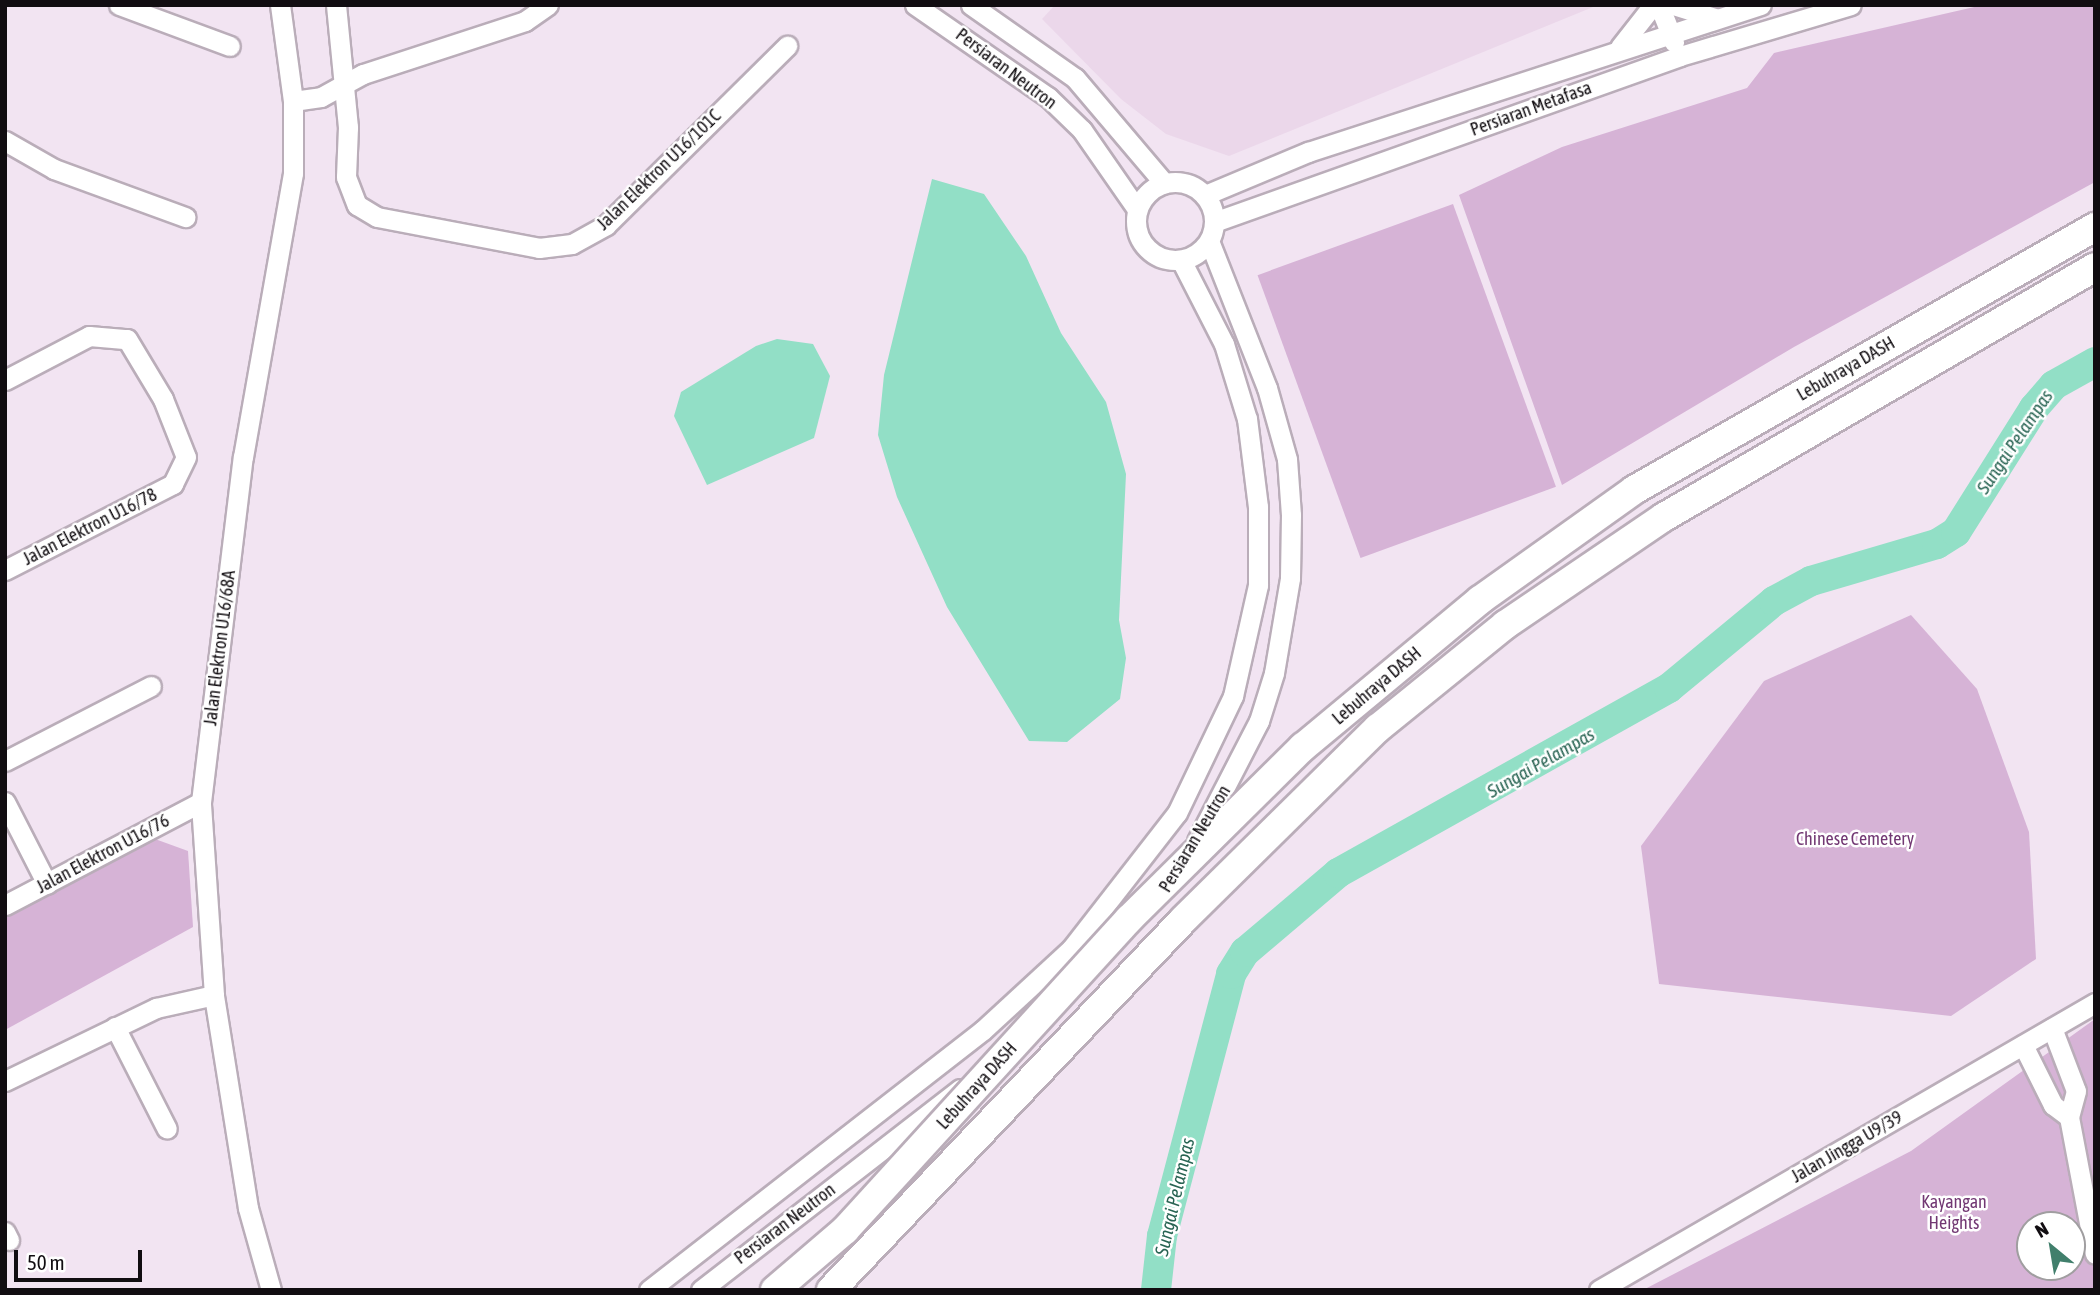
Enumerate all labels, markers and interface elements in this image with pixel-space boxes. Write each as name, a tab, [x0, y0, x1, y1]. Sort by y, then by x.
street label: Persiaran Neutron	[951, 24, 1061, 114]
street label: Persiaran Metafasa	[1467, 77, 1595, 141]
street label: Jalan Elektron U16/101C	[592, 105, 726, 235]
street label: Lebuhraya DASH	[1793, 332, 1899, 406]
water label: Sungai Pelampas	[1972, 386, 2058, 498]
street label: Jalan Elektron U16/78	[19, 484, 161, 570]
street label: Jalan Elektron U16/68A	[200, 569, 240, 727]
street label: Lebuhraya DASH	[1328, 643, 1426, 729]
water label: Sungai Pelampas	[1483, 723, 1599, 803]
street label: Persiaran Neutron	[1155, 782, 1235, 896]
street label: Jalan Elektron U16/76	[33, 810, 173, 898]
park label: Chinese Cemetery	[1796, 828, 1914, 850]
street label: Lebuhraya DASH	[932, 1038, 1022, 1134]
street label: Jalan Jingga U9/39	[1788, 1106, 1906, 1188]
water label: Sungai Pelampas	[1150, 1136, 1200, 1258]
street label: Persiaran Neutron	[730, 1179, 840, 1269]
park label: Kayangan Heights	[1921, 1192, 1987, 1234]
north arrow	[2016, 1211, 2086, 1281]
text: N	[2031, 1217, 2052, 1242]
scale bar	[18, 1236, 145, 1280]
text: 50 m	[27, 1250, 65, 1274]

